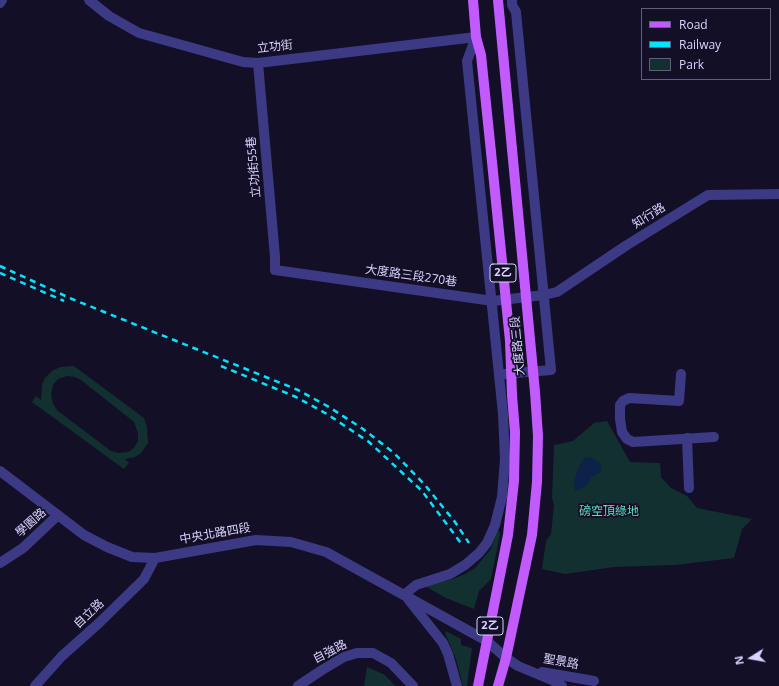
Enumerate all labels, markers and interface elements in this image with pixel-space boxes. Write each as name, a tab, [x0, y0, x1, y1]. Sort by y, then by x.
legend	[641, 8, 771, 80]
text: Road	[679, 16, 708, 33]
text: Railway	[679, 36, 721, 53]
street label: 立功街	[256, 38, 294, 56]
text: Park	[679, 56, 704, 73]
street label: 立功街55巷	[244, 136, 264, 198]
street label: 知行路	[630, 200, 668, 232]
street label: 大度路三段270巷	[364, 262, 458, 290]
road number: 2乙	[490, 264, 516, 282]
street label: 大度路三段	[508, 315, 528, 377]
park label: 磅空頂綠地	[579, 505, 639, 519]
street label: 學園路	[13, 506, 49, 540]
street label: 中央北路四段	[178, 521, 252, 547]
street label: 自立路	[71, 596, 107, 632]
road number: 2乙	[477, 617, 503, 635]
street label: 自強路	[311, 637, 349, 667]
north arrow	[731, 638, 771, 678]
street label: 聖景路	[542, 652, 580, 672]
text: N	[731, 655, 747, 666]

